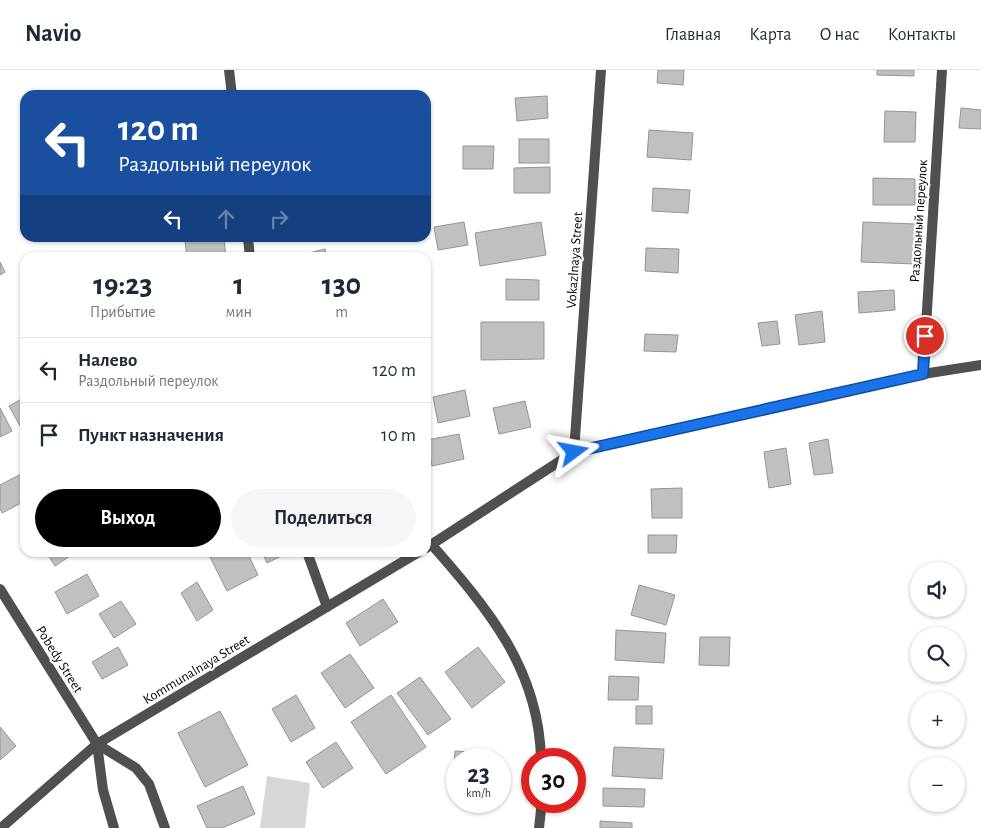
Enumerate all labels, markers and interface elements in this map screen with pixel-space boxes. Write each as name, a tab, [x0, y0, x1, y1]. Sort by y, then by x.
text: Navio	[25, 22, 81, 46]
text: Главная	[665, 26, 721, 44]
text: Карта	[749, 26, 791, 44]
text: О нас	[819, 26, 860, 44]
text: Контакты	[888, 26, 956, 44]
icon: left	[35, 110, 100, 175]
text: 120 m	[118, 112, 199, 147]
text: Раздольный переулок	[118, 153, 311, 175]
street label: Раздольный переулок	[908, 159, 930, 283]
icon: left	[159, 205, 187, 233]
icon: ahead	[212, 205, 240, 233]
icon: right	[265, 205, 293, 233]
street label: Vokazlnaya Street	[565, 211, 585, 309]
text: 19:23	[93, 270, 152, 300]
text: 1	[233, 270, 244, 300]
text: 130	[322, 270, 361, 300]
text: Прибытие	[90, 304, 156, 320]
text: мин	[225, 304, 252, 320]
text: m	[335, 304, 348, 320]
pin	[904, 315, 946, 357]
icon: arrive	[911, 322, 939, 350]
text: Налево	[78, 351, 137, 370]
icon: left	[35, 356, 63, 384]
text: 120 m	[372, 361, 416, 380]
text: Раздольный переулок	[78, 373, 219, 389]
icon: arrive	[35, 421, 63, 449]
position arrow	[547, 425, 599, 477]
text: Пункт назначения	[78, 426, 224, 445]
text: 10 m	[381, 426, 416, 445]
button: Выход	[35, 489, 221, 547]
button: Поделиться	[231, 489, 416, 547]
map controls	[910, 562, 965, 812]
button: sound	[910, 562, 965, 617]
street label: Pobedy Street	[33, 624, 85, 696]
button: search	[910, 627, 965, 682]
street label: Kommunalnaya Street	[141, 632, 253, 707]
button: +	[910, 692, 965, 747]
speed limit sign: 30	[521, 748, 586, 813]
button: −	[910, 757, 965, 812]
text: 23	[467, 762, 490, 787]
text: km/h	[466, 787, 491, 799]

